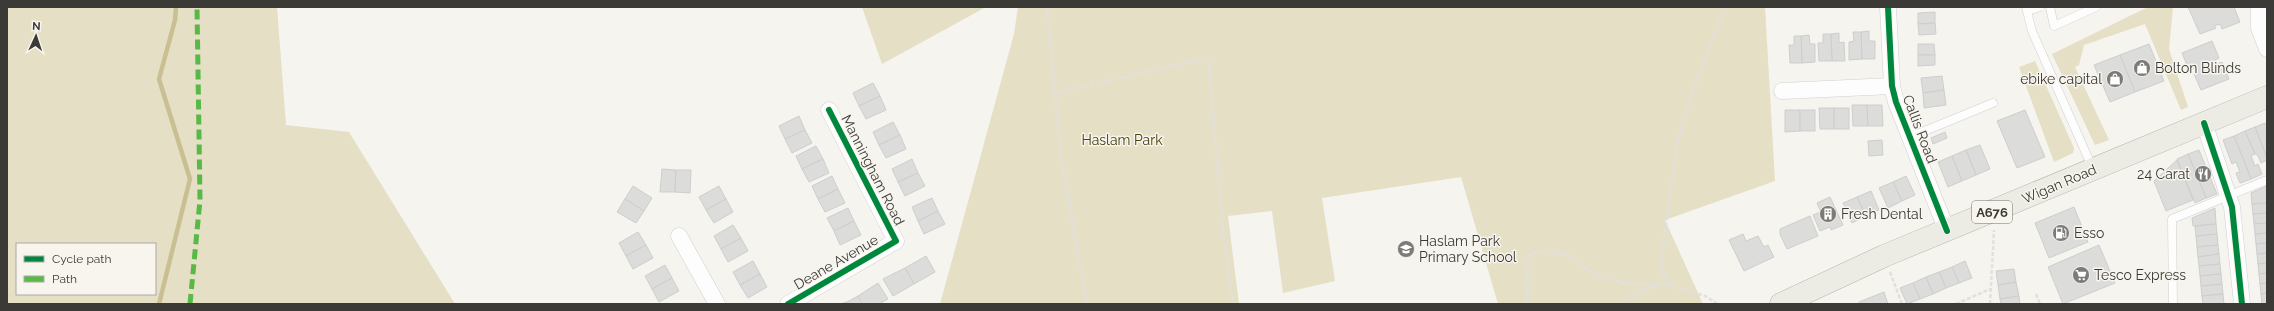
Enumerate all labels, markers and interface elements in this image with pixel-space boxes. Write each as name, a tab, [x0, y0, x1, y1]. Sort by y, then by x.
north arrow	[16, 16, 56, 56]
text: N	[32, 20, 41, 33]
shop icon: Bolton Blinds	[2132, 58, 2152, 78]
place label: Bolton Blinds	[2155, 60, 2241, 76]
shop icon: ebike capital	[2105, 69, 2125, 89]
place label: ebike capital	[2020, 71, 2102, 87]
street label: Callis Road	[1900, 93, 1940, 165]
street label: Manningham Road	[838, 112, 908, 228]
park label: Haslam Park	[1081, 132, 1163, 148]
street label: Wigan Road	[2019, 161, 2099, 207]
restaurant icon: 24 Carat	[2193, 164, 2213, 184]
place label: 24 Carat	[2137, 166, 2190, 182]
road number: A676	[1972, 201, 2012, 223]
building icon: Fresh Dental	[1818, 204, 1838, 224]
place label: Fresh Dental	[1841, 206, 1923, 222]
fuel station icon: Esso	[2051, 223, 2071, 243]
place label: Esso	[2074, 225, 2104, 241]
street label: Deane Avenue	[791, 231, 881, 293]
place label: Haslam Park Primary School	[1419, 233, 1517, 265]
school or university icon: Haslam Park Primary School	[1396, 239, 1416, 259]
legend	[16, 243, 156, 295]
text: Cycle path	[52, 252, 111, 266]
supermarket icon: Tesco Express	[2071, 265, 2091, 285]
place label: Tesco Express	[2094, 267, 2186, 283]
text: Path	[52, 272, 77, 286]

